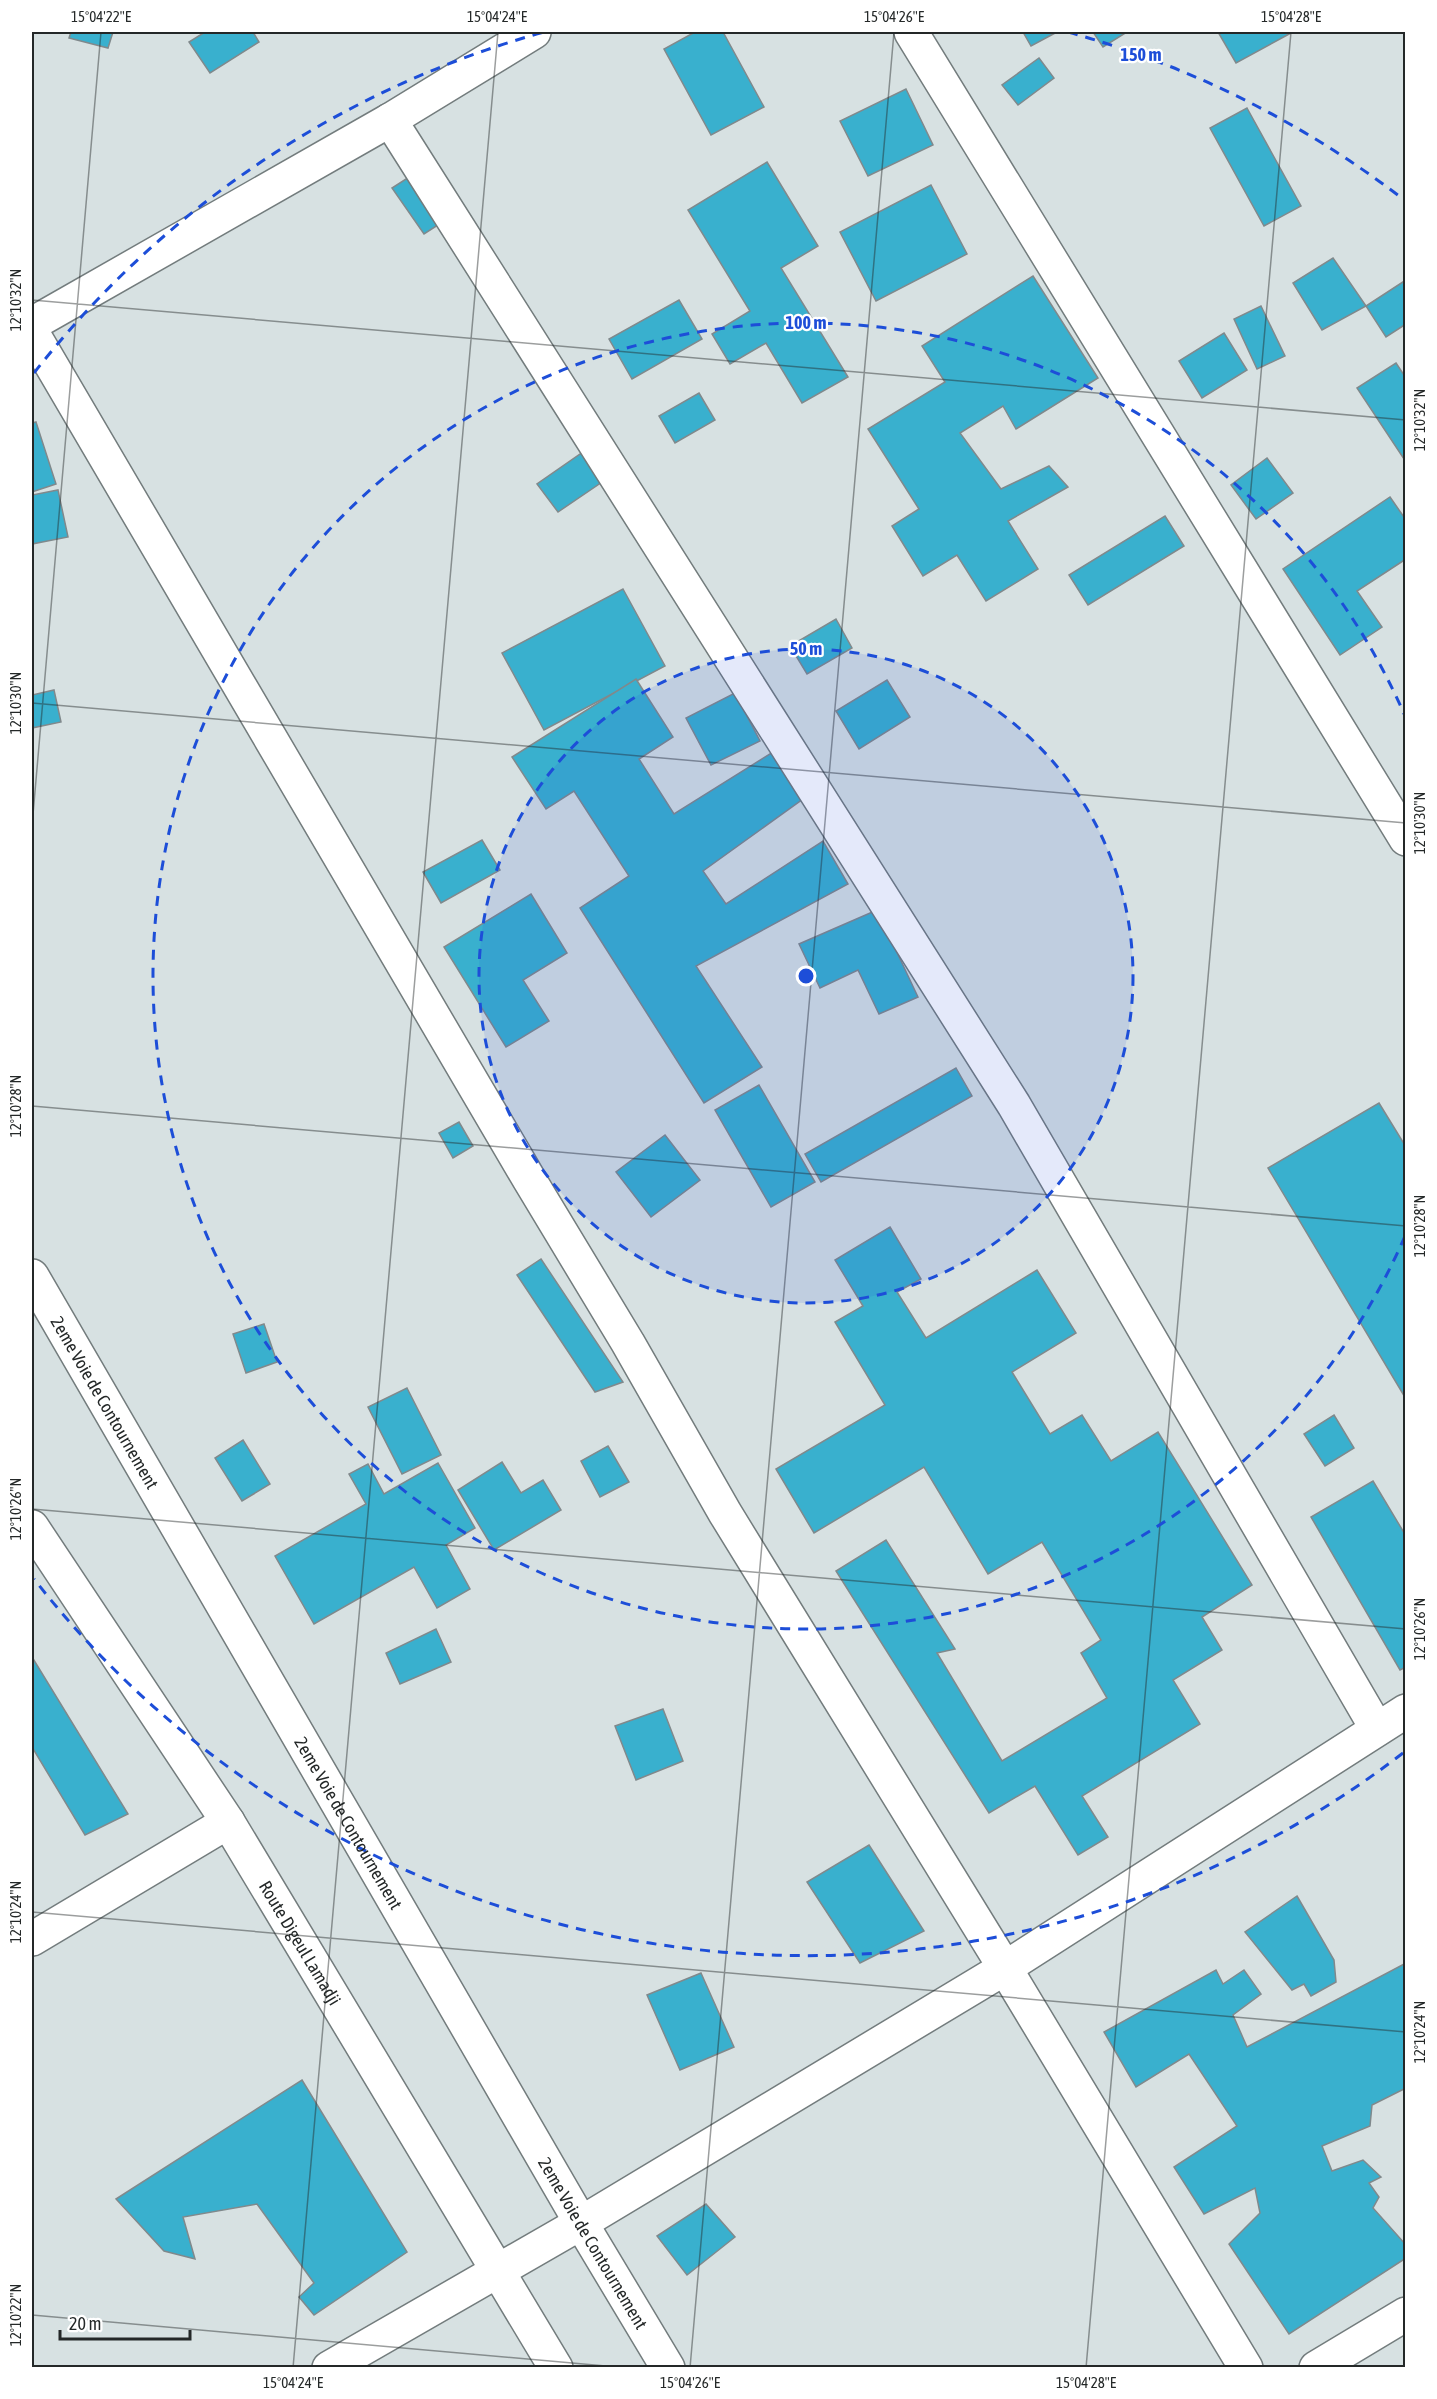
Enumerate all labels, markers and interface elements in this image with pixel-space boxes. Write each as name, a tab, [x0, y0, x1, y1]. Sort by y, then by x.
text: 15°04'22"E	[71, 8, 132, 25]
text: 15°04'24"E	[467, 8, 528, 25]
text: 15°04'26"E	[864, 8, 925, 25]
text: 15°04'28"E	[1261, 8, 1322, 25]
text: 150 m	[1121, 44, 1161, 65]
text: 12°10'32"N	[7, 269, 24, 331]
text: 100 m	[786, 312, 826, 333]
text: 12°10'32"N	[1411, 389, 1428, 451]
text: 50 m	[790, 638, 822, 659]
text: 12°10'30"N	[7, 672, 24, 734]
text: 12°10'30"N	[1411, 792, 1428, 854]
centre of rings	[796, 966, 816, 986]
text: 12°10'28"N	[7, 1075, 24, 1137]
text: 12°10'28"N	[1411, 1195, 1428, 1257]
street label: 2eme Voie de Contournement	[47, 1312, 163, 1492]
text: 12°10'26"N	[7, 1478, 24, 1540]
text: 12°10'26"N	[1411, 1598, 1428, 1660]
street label: 2eme Voie de Contournement	[291, 1733, 407, 1913]
street label: Route Digeul Lamadji	[255, 1877, 346, 2009]
text: 12°10'24"N	[7, 1881, 24, 1943]
text: 12°10'24"N	[1411, 2001, 1428, 2063]
street label: 2eme Voie de Contournement	[535, 2153, 652, 2332]
text: 12°10'22"N	[7, 2284, 24, 2346]
scale bar	[60, 2303, 190, 2341]
text: 20 m	[69, 2313, 101, 2334]
text: 15°04'24"E	[263, 2374, 324, 2391]
text: 15°04'26"E	[660, 2374, 721, 2391]
text: 15°04'28"E	[1056, 2374, 1117, 2391]

